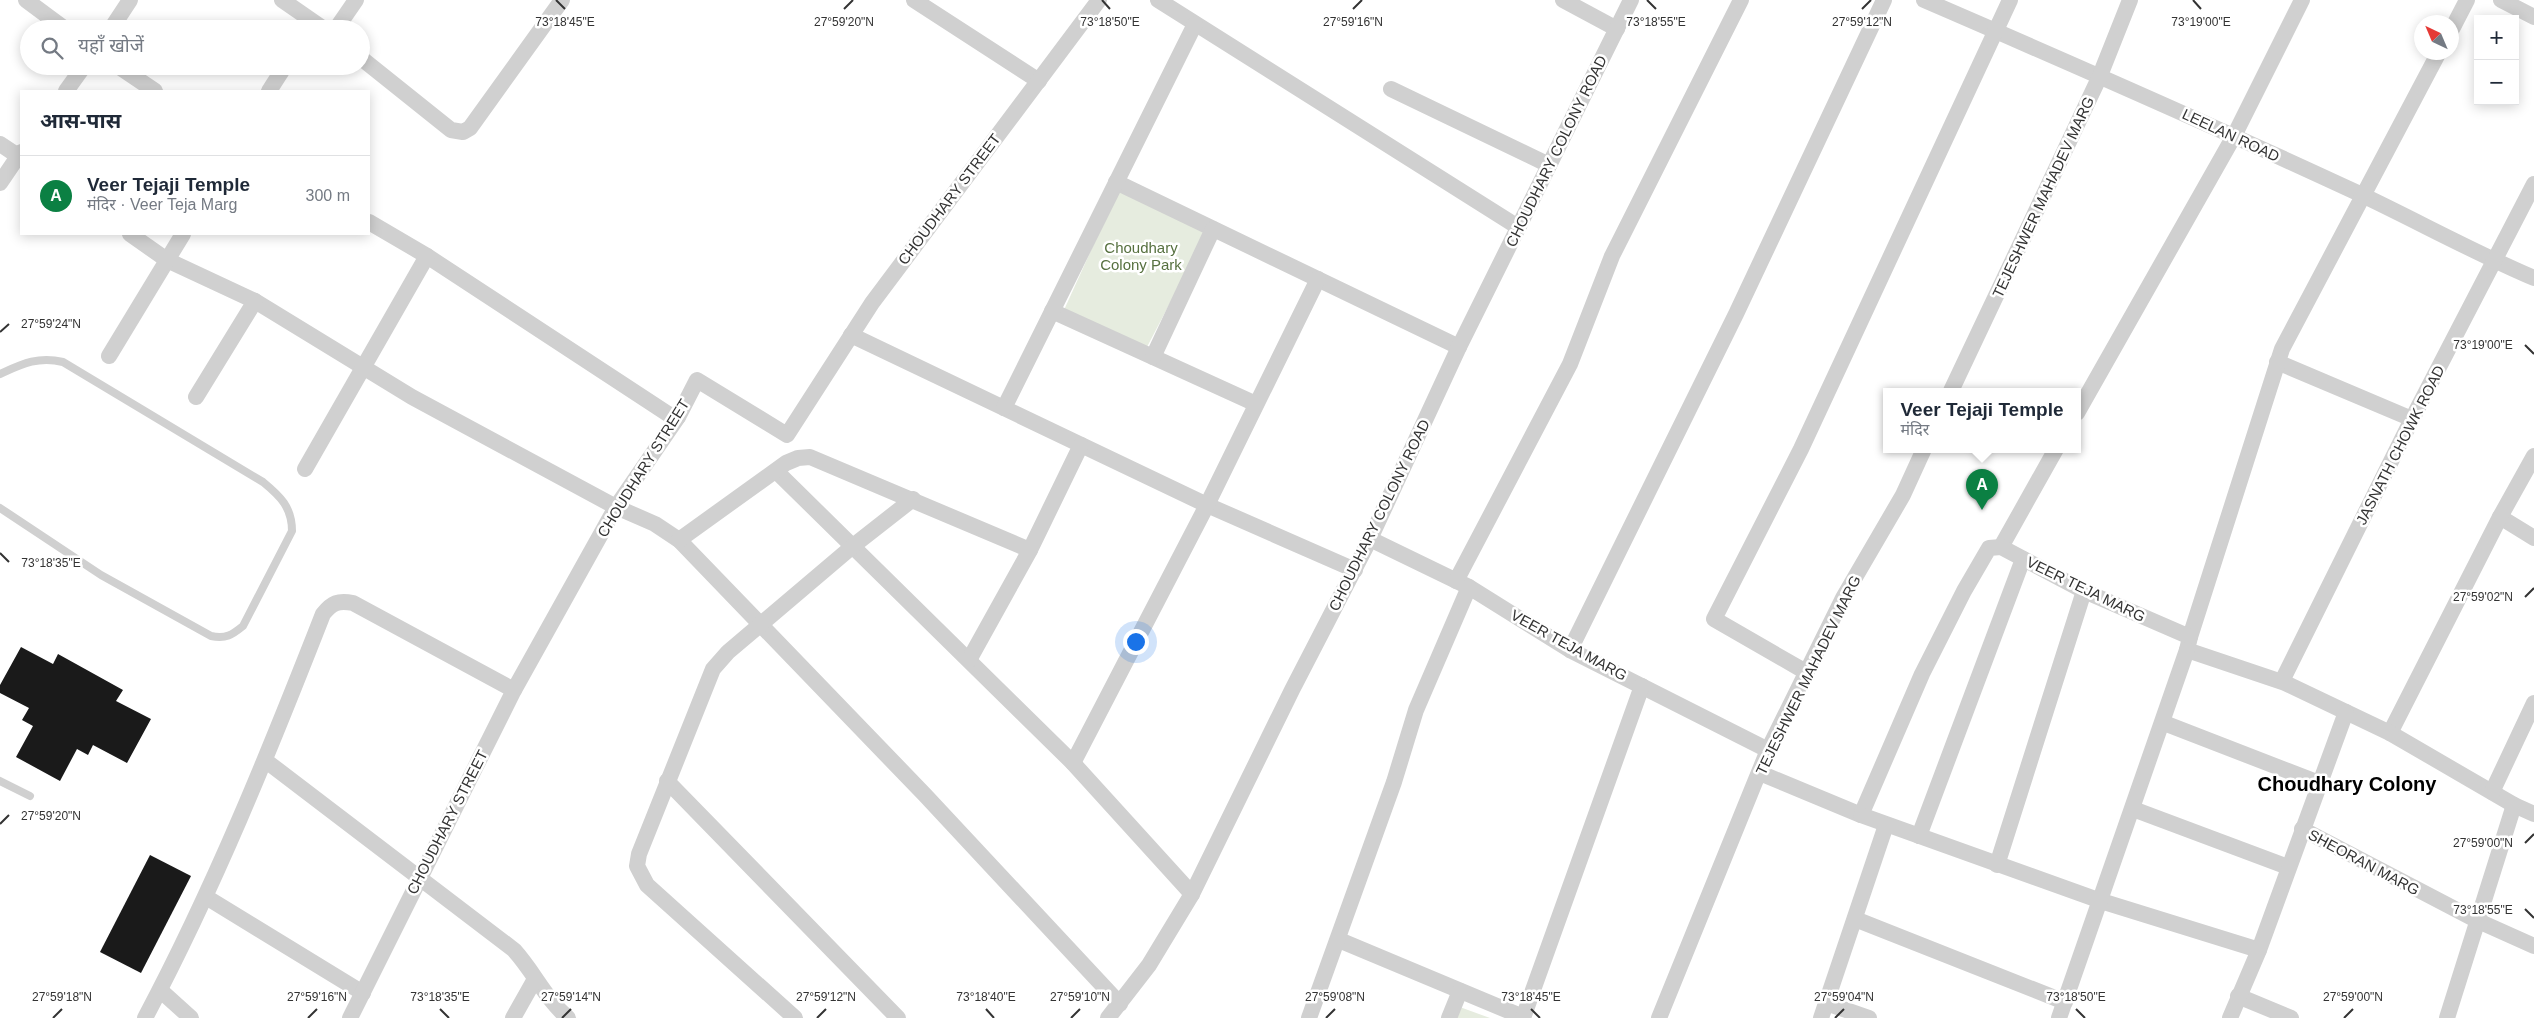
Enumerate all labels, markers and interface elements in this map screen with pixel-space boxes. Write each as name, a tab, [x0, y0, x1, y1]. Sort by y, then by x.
text: 73°18'45"E	[535, 15, 595, 29]
text: 27°59'20"N	[814, 15, 874, 29]
text: 73°18'50"E	[1080, 15, 1140, 29]
text: 27°59'16"N	[1323, 15, 1383, 29]
text: 73°18'55"E	[1626, 15, 1686, 29]
text: 27°59'12"N	[1832, 15, 1892, 29]
text: 73°19'00"E	[2171, 15, 2231, 29]
north arrow	[2414, 15, 2459, 60]
map controls	[2474, 15, 2519, 105]
button: +	[2474, 15, 2519, 60]
search box	[20, 20, 370, 75]
icon: search	[38, 34, 66, 62]
text: यहाँ खोजें	[78, 35, 144, 56]
street label: CHOUDHARY COLONY ROAD	[1502, 52, 1610, 249]
button: −	[2474, 60, 2519, 105]
street label: TEJESHWER MAHADEV MARG	[1989, 94, 2097, 300]
street label: LEELAN ROAD	[2180, 105, 2282, 165]
text: आस-पास	[40, 109, 121, 132]
street label: CHOUDHARY STREET	[894, 130, 1004, 268]
text: Veer Tejaji Temple	[87, 174, 250, 195]
text: A	[50, 187, 62, 204]
text: 300 m	[306, 187, 350, 204]
text: मंदिर · Veer Teja Marg	[87, 196, 237, 213]
park label: Choudhary Colony Park	[1100, 239, 1182, 273]
text: 27°59'24"N	[21, 317, 81, 331]
text: 73°19'00"E	[2453, 338, 2513, 352]
street label: JASNATH CHOWK ROAD	[2352, 362, 2448, 527]
popup	[1883, 388, 2081, 453]
street label: CHOUDHARY STREET	[594, 396, 692, 540]
text: Veer Tejaji Temple	[1901, 399, 2063, 420]
street label: CHOUDHARY COLONY ROAD	[1325, 416, 1433, 613]
text: मंदिर	[1901, 421, 1929, 438]
pin: A	[1966, 469, 1998, 510]
street label: VEER TEJA MARG	[2024, 553, 2148, 625]
text: 73°18'35"E	[21, 556, 81, 570]
street label: TEJESHWER MAHADEV MARG	[1752, 572, 1864, 778]
text: 27°59'02"N	[2453, 590, 2513, 604]
street label: VEER TEJA MARG	[1508, 606, 1630, 684]
your location	[1123, 629, 1149, 655]
street label: CHOUDHARY STREET	[403, 747, 491, 897]
district label: Choudhary Colony	[2258, 773, 2437, 795]
text: 27°59'20"N	[21, 809, 81, 823]
street label: SHEORAN MARG	[2306, 826, 2422, 898]
text: 27°59'00"N	[2453, 836, 2513, 850]
text: 73°18'55"E	[2453, 903, 2513, 917]
text: 27°59'18"N	[32, 990, 92, 1004]
text: 27°59'16"N	[287, 990, 347, 1004]
text: 73°18'35"E	[410, 990, 470, 1004]
text: 27°59'14"N	[541, 990, 601, 1004]
text: 27°59'12"N	[796, 990, 856, 1004]
text: 73°18'40"E	[956, 990, 1016, 1004]
text: 27°59'10"N	[1050, 990, 1110, 1004]
text: 27°59'08"N	[1305, 990, 1365, 1004]
text: 73°18'45"E	[1501, 990, 1561, 1004]
text: 27°59'04"N	[1814, 990, 1874, 1004]
text: 73°18'50"E	[2046, 990, 2106, 1004]
text: 27°59'00"N	[2323, 990, 2383, 1004]

